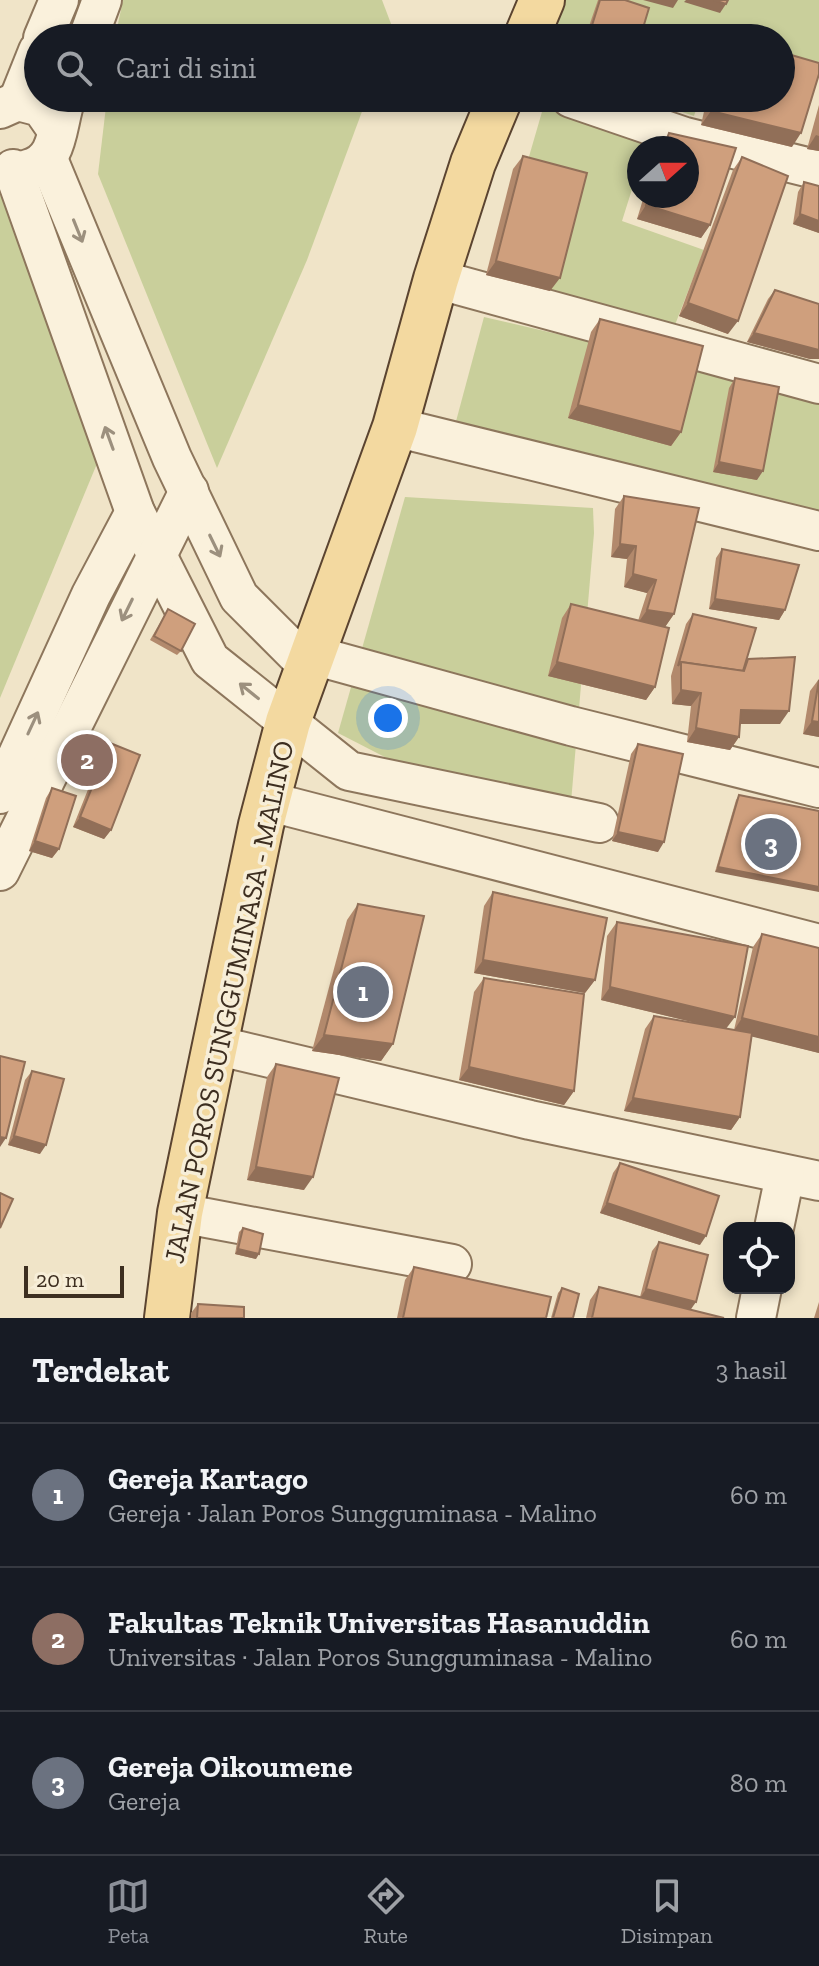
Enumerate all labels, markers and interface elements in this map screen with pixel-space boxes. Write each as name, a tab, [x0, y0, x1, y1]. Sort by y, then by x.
search box	[24, 24, 795, 112]
icon: search	[52, 46, 96, 90]
text: Cari di sini	[116, 50, 257, 86]
north arrow	[627, 136, 699, 208]
one-way arrow	[72, 218, 86, 243]
one-way arrow	[101, 426, 115, 451]
one-way arrow	[208, 534, 223, 558]
one-way arrow	[119, 598, 134, 622]
one-way arrow	[239, 682, 260, 699]
your location	[368, 698, 408, 738]
one-way arrow	[26, 711, 41, 735]
pin: 2	[61, 730, 113, 790]
street label: JALAN POROS SUNGGUMINASA - MALINO	[157, 738, 301, 1266]
pin: 3	[745, 814, 797, 874]
pin: 1	[337, 962, 389, 1022]
map controls	[723, 1222, 795, 1294]
button: locate	[723, 1222, 795, 1294]
scale bar	[24, 1262, 124, 1298]
text: 20 m	[36, 1266, 84, 1293]
text: Terdekat	[32, 1350, 169, 1391]
text: 3 hasil	[716, 1354, 787, 1386]
text: Gereja Kartago	[108, 1461, 308, 1497]
text: 1	[53, 1479, 63, 1511]
text: 60 m	[730, 1479, 787, 1511]
text: Gereja · Jalan Poros Sungguminasa - Malino	[108, 1497, 597, 1529]
text: Fakultas Teknik Universitas Hasanuddin	[108, 1605, 650, 1641]
text: 2	[51, 1623, 65, 1655]
text: 60 m	[730, 1623, 787, 1655]
text: Universitas · Jalan Poros Sungguminasa - Malino	[108, 1641, 652, 1673]
text: Gereja Oikoumene	[108, 1749, 352, 1785]
text: 3	[51, 1767, 65, 1799]
text: 80 m	[730, 1767, 787, 1799]
text: Gereja	[108, 1785, 180, 1817]
tab: Peta	[106, 1874, 150, 1949]
tab: Rute	[363, 1874, 408, 1949]
tab: Disimpan	[621, 1874, 713, 1949]

